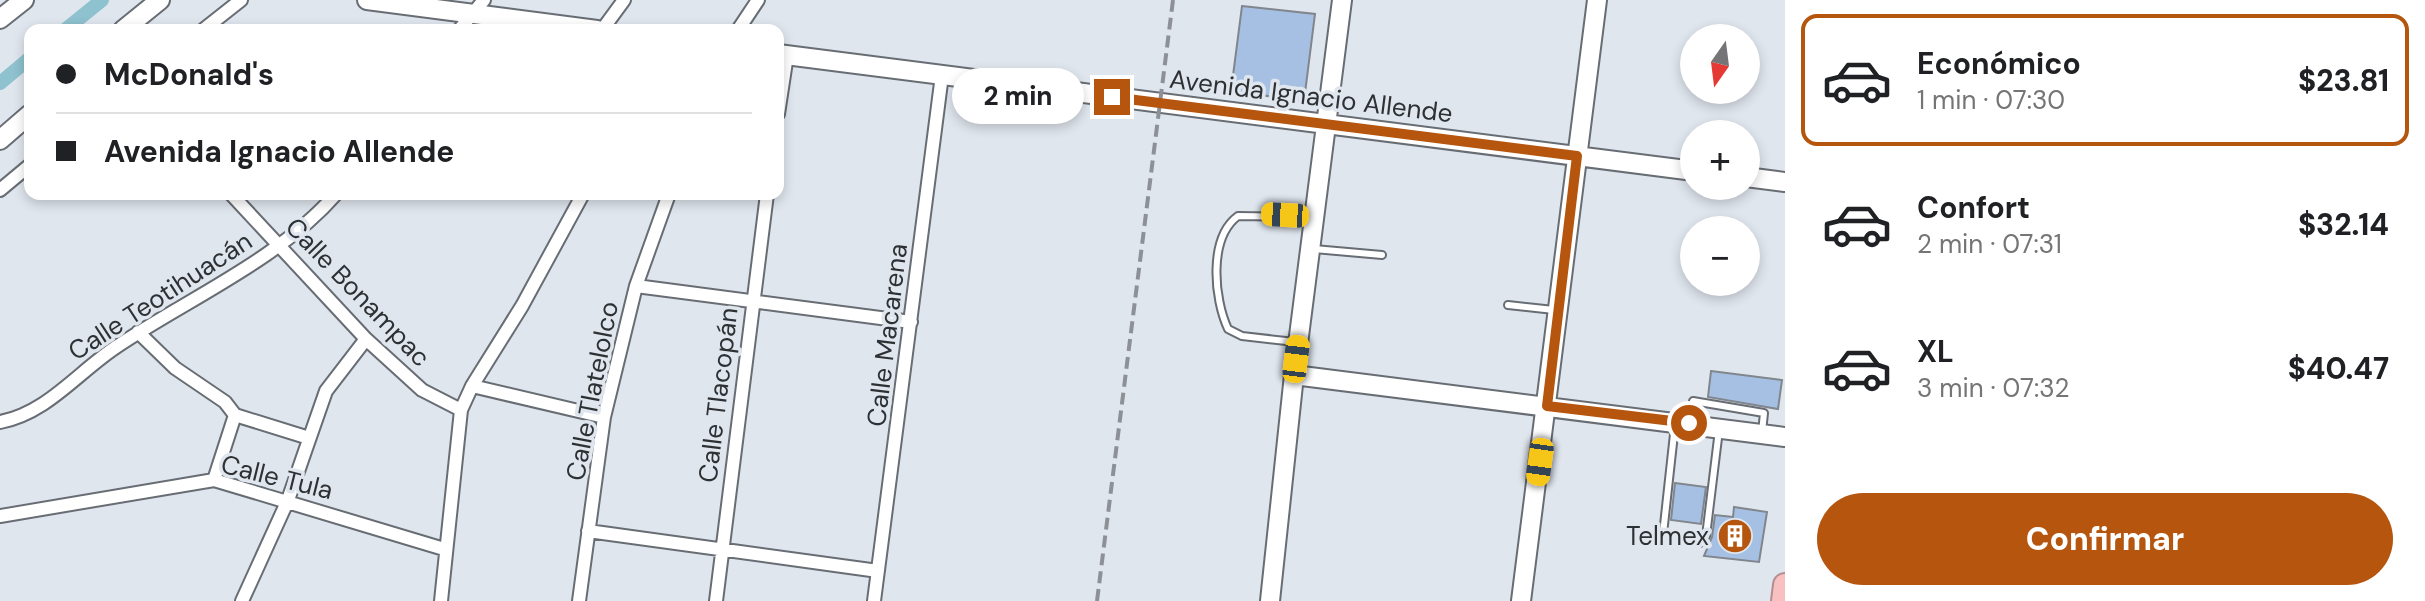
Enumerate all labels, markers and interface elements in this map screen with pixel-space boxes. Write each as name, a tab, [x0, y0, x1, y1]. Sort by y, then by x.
north arrow	[1680, 24, 1760, 104]
map controls	[1680, 24, 1760, 296]
icon: car	[1821, 44, 1893, 116]
text: Económico	[1917, 44, 2081, 83]
text: McDonald's	[104, 55, 274, 94]
text: $23.81	[2298, 61, 2389, 100]
street label: Avenida Ignacio Allende	[1167, 62, 1455, 130]
callout: 2 min	[952, 69, 1084, 125]
text: 2 min	[983, 79, 1053, 113]
route end	[1094, 79, 1130, 115]
text: 1 min · 07:30	[1917, 83, 2065, 117]
button: +	[1680, 120, 1760, 200]
text: Avenida Ignacio Allende	[104, 132, 454, 171]
icon: car	[1821, 188, 1893, 260]
text: Confort	[1917, 188, 2030, 227]
car	[1260, 202, 1310, 228]
text: $32.14	[2298, 205, 2389, 244]
street label: Calle Bonampac	[278, 210, 438, 374]
button: −	[1680, 216, 1760, 296]
street label: Calle Teotihuacán	[62, 224, 258, 368]
text: 2 min · 07:31	[1917, 227, 2062, 261]
street label: Calle Macarena	[859, 242, 915, 428]
street label: Calle Tlatelolco	[558, 298, 626, 484]
street label: Calle Tlacopán	[690, 305, 746, 485]
icon: car	[1821, 332, 1893, 404]
text: XL	[1917, 332, 1954, 371]
car	[1281, 334, 1311, 384]
text: $40.47	[2288, 349, 2389, 388]
text: 3 min · 07:32	[1917, 371, 2070, 405]
route start	[1671, 405, 1707, 441]
car	[1525, 437, 1555, 487]
street label: Calle Tula	[217, 447, 337, 507]
button: Confirmar	[1817, 493, 2393, 585]
building icon: Telmex	[1716, 517, 1754, 555]
place label: Telmex	[1626, 519, 1709, 553]

